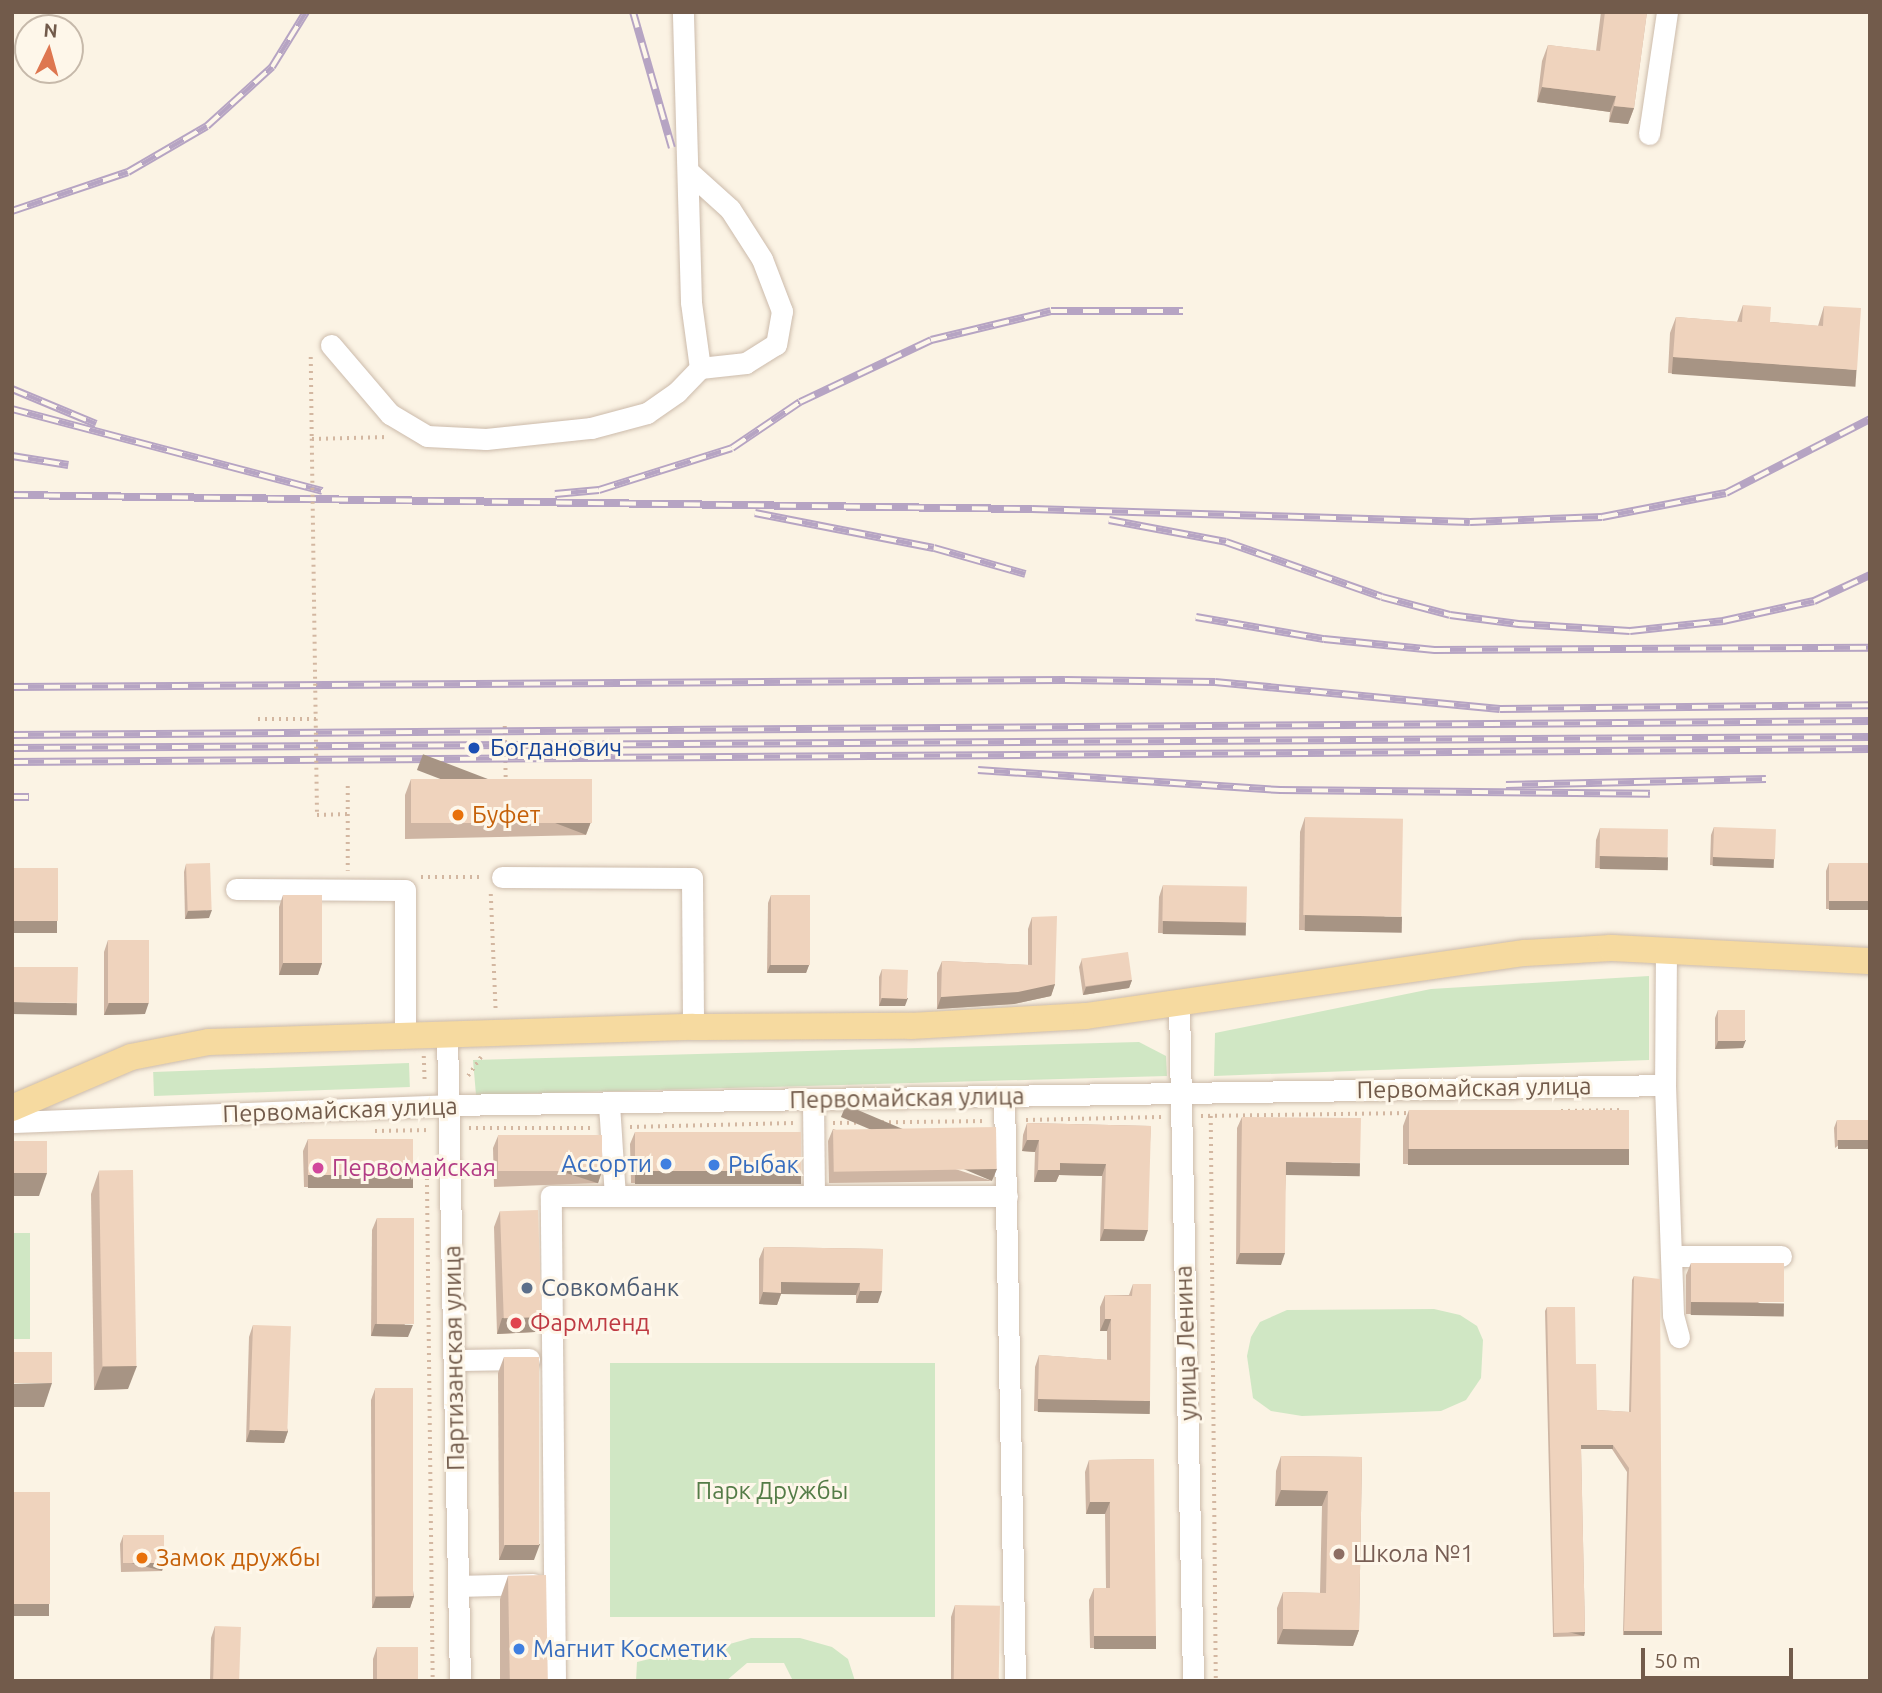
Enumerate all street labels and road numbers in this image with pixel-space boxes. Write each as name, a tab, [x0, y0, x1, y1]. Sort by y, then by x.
street label: Первомайская улица	[1356, 1072, 1592, 1104]
street label: Первомайская улица	[789, 1082, 1025, 1114]
street label: Первомайская улица	[222, 1092, 458, 1128]
street label: Партизанская улица	[438, 1245, 470, 1471]
street label: улица Ленина	[1169, 1265, 1203, 1421]

